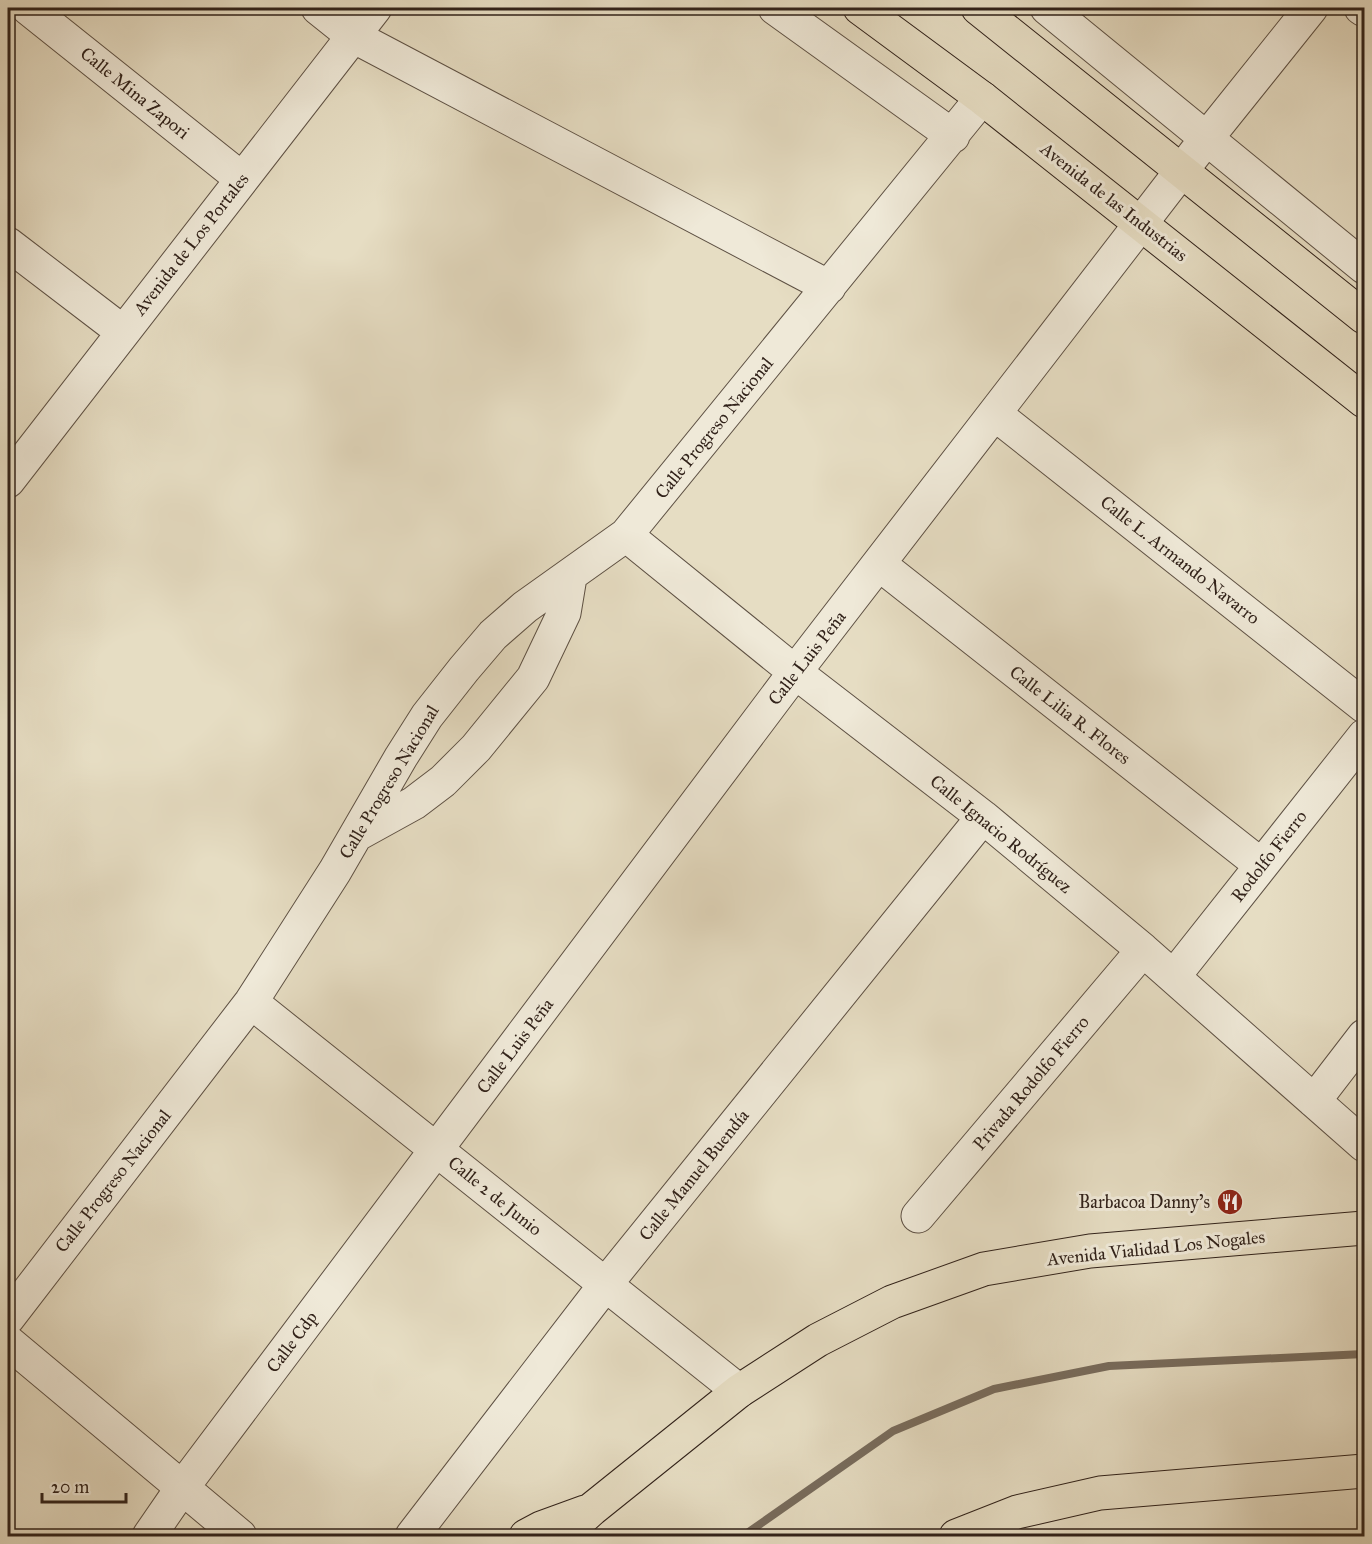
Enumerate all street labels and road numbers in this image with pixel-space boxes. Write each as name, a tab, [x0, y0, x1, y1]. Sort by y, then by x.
street label: Calle Mina Zapori	[76, 42, 194, 144]
street label: Avenida de las Industrias	[1035, 137, 1192, 266]
street label: Avenida de Los Portales	[128, 169, 253, 320]
street label: Calle Progreso Nacional	[650, 353, 779, 504]
street label: Calle L. Armando Navarro	[1096, 491, 1264, 629]
street label: Calle Luis Peña	[763, 606, 851, 710]
street label: Calle Lilia R. Flores	[1005, 661, 1135, 769]
street label: Calle Progreso Nacional	[334, 701, 445, 863]
street label: Calle Ignacio Rodríguez	[925, 770, 1076, 899]
street label: Rodolfo Fierro	[1226, 806, 1312, 906]
street label: Calle Luis Peña	[472, 994, 558, 1098]
street label: Privada Rodolfo Fierro	[968, 1011, 1094, 1155]
street label: Calle Manuel Buendía	[634, 1104, 754, 1245]
street label: Calle Progreso Nacional	[50, 1105, 177, 1258]
street label: Calle 2 de Junio	[443, 1151, 546, 1241]
street label: Avenida Vialidad Los Nogales	[1045, 1226, 1266, 1271]
street label: Calle Cdp	[262, 1307, 322, 1377]

